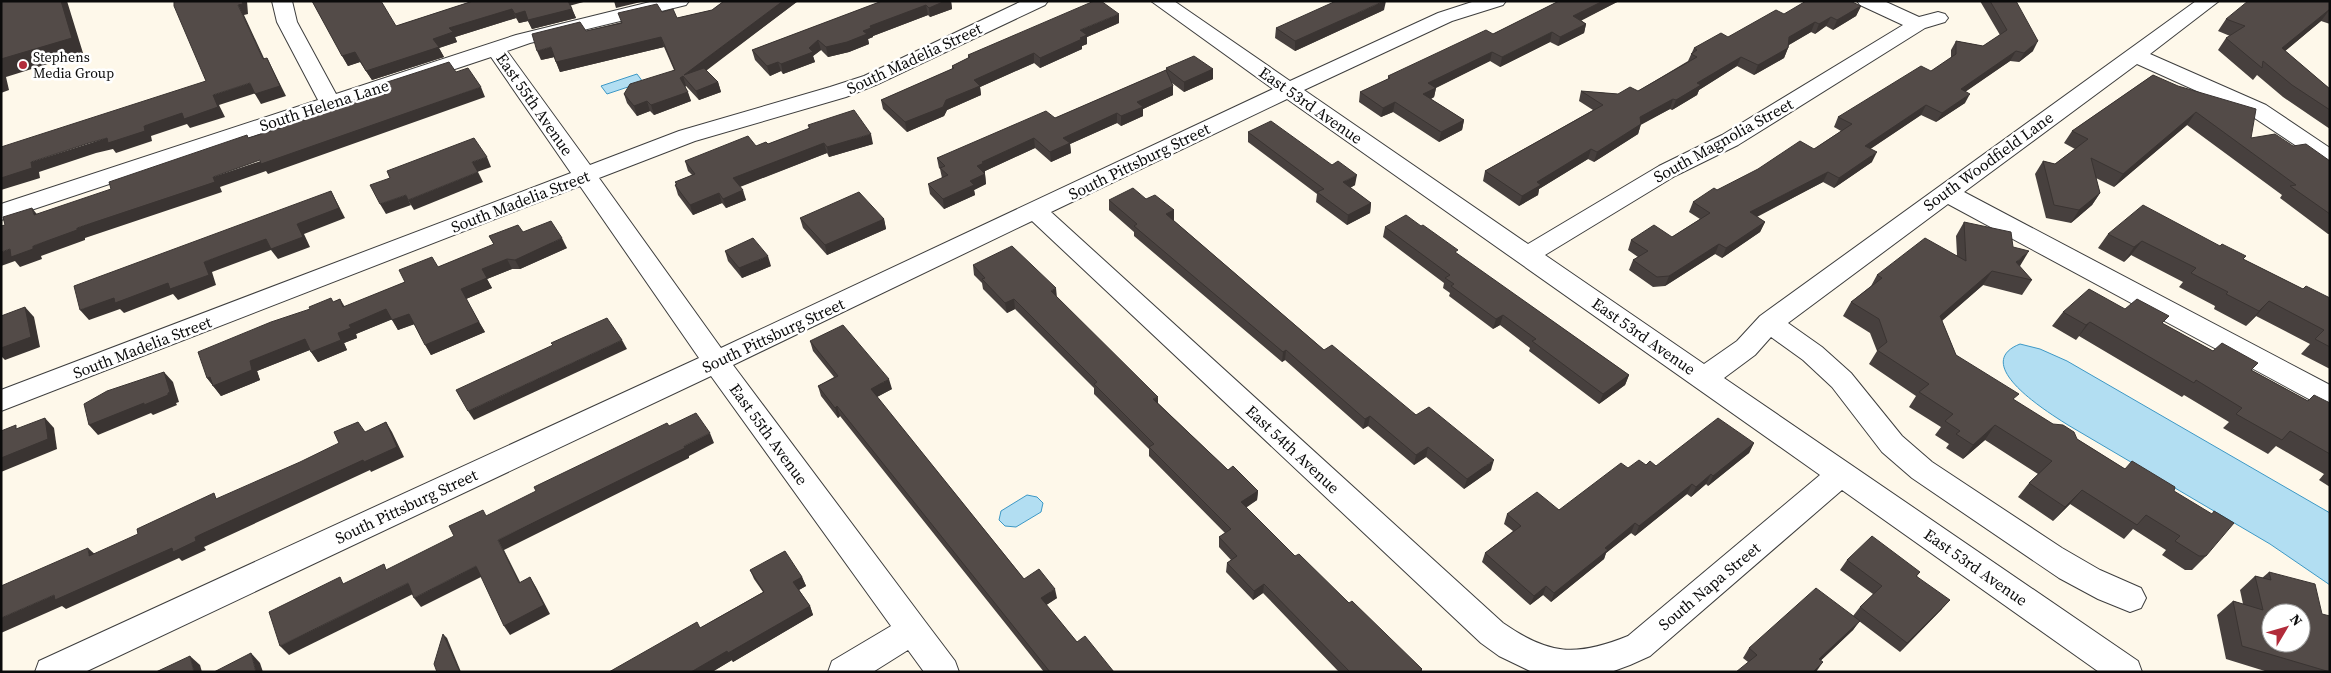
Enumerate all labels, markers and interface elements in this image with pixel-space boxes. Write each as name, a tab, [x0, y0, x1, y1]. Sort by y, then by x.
street label: South Madelia Street	[843, 17, 986, 99]
place label: Stephens Media Group	[33, 47, 114, 83]
street label: East 55th Avenue	[491, 48, 579, 160]
marker: Stephens Media Group	[17, 59, 29, 71]
street label: East 53rd Avenue	[1255, 61, 1367, 149]
street label: South Helena Lane	[256, 74, 392, 136]
street label: South Magnolia Street	[1649, 92, 1797, 187]
street label: South Woodfield Lane	[1918, 106, 2058, 216]
street label: South Pittsburg Street	[1065, 117, 1214, 205]
street label: South Madelia Street	[448, 164, 593, 238]
street label: South Pittsburg Street	[698, 292, 848, 378]
street label: East 53rd Avenue	[1588, 292, 1700, 380]
street label: South Madelia Street	[70, 310, 215, 384]
street label: East 55th Avenue	[725, 379, 813, 489]
street label: East 54th Avenue	[1241, 400, 1345, 498]
street label: South Pittsburg Street	[331, 463, 481, 549]
street label: East 53rd Avenue	[1920, 523, 2032, 611]
street label: South Napa Street	[1653, 536, 1765, 635]
north arrow	[2261, 603, 2311, 653]
text: N	[2285, 610, 2307, 630]

